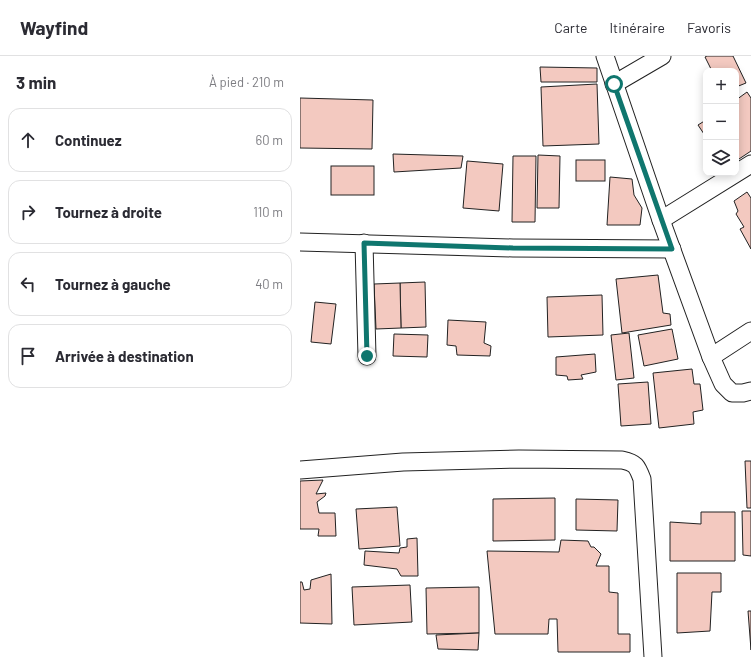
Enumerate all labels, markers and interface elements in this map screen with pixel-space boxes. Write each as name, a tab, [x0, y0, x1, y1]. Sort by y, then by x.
text: Wayfind	[20, 16, 88, 39]
text: Carte	[554, 19, 587, 36]
text: Itinéraire	[609, 19, 665, 36]
text: Favoris	[687, 19, 731, 36]
map controls	[703, 68, 739, 176]
button: +	[703, 68, 739, 104]
text: 3 min	[16, 72, 56, 92]
text: À pied · 210 m	[209, 74, 284, 90]
route start	[605, 75, 623, 93]
button: −	[703, 104, 739, 140]
icon: ahead	[17, 129, 39, 151]
text: Continuez	[55, 131, 122, 149]
text: 60 m	[256, 132, 283, 148]
button: layers	[703, 140, 739, 176]
icon: right	[17, 201, 39, 223]
text: Tournez à droite	[55, 203, 162, 221]
text: 110 m	[253, 204, 283, 220]
icon: left	[17, 273, 39, 295]
text: Tournez à gauche	[55, 275, 171, 293]
text: 40 m	[255, 276, 283, 292]
icon: arrive	[17, 345, 39, 367]
text: Arrivée à destination	[55, 347, 194, 365]
route end	[358, 347, 376, 365]

